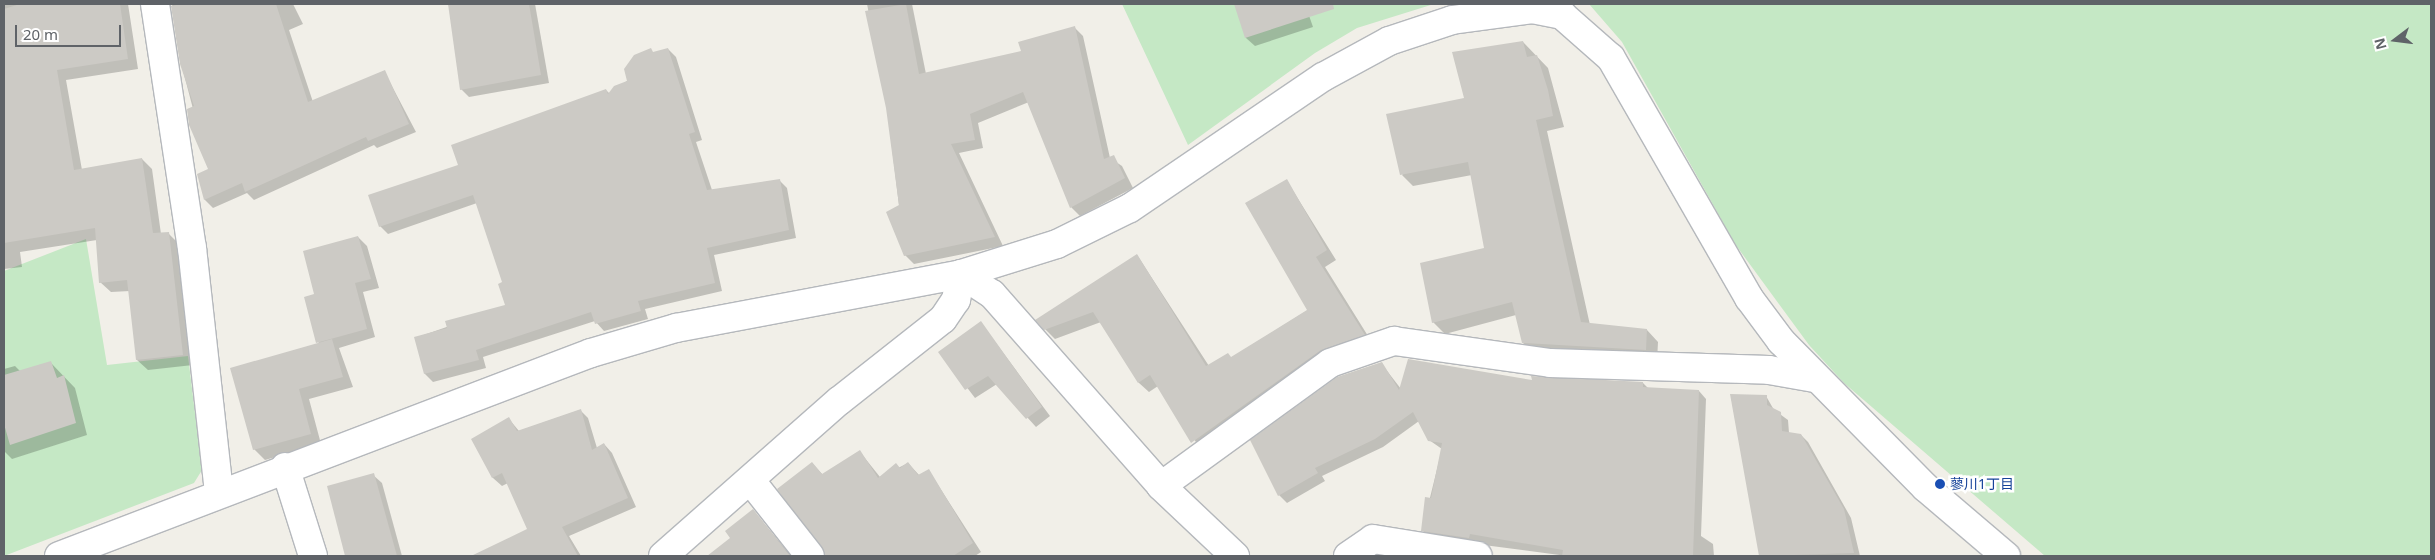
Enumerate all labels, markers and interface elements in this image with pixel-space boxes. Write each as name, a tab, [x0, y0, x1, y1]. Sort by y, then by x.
scale bar	[18, 15, 124, 47]
north arrow	[2370, 15, 2420, 65]
text: 20 m	[23, 24, 58, 44]
text: N	[2369, 36, 2391, 52]
place label: 蓼川1丁目	[1950, 476, 2014, 492]
marker: 蓼川1丁目	[1934, 478, 1946, 490]

